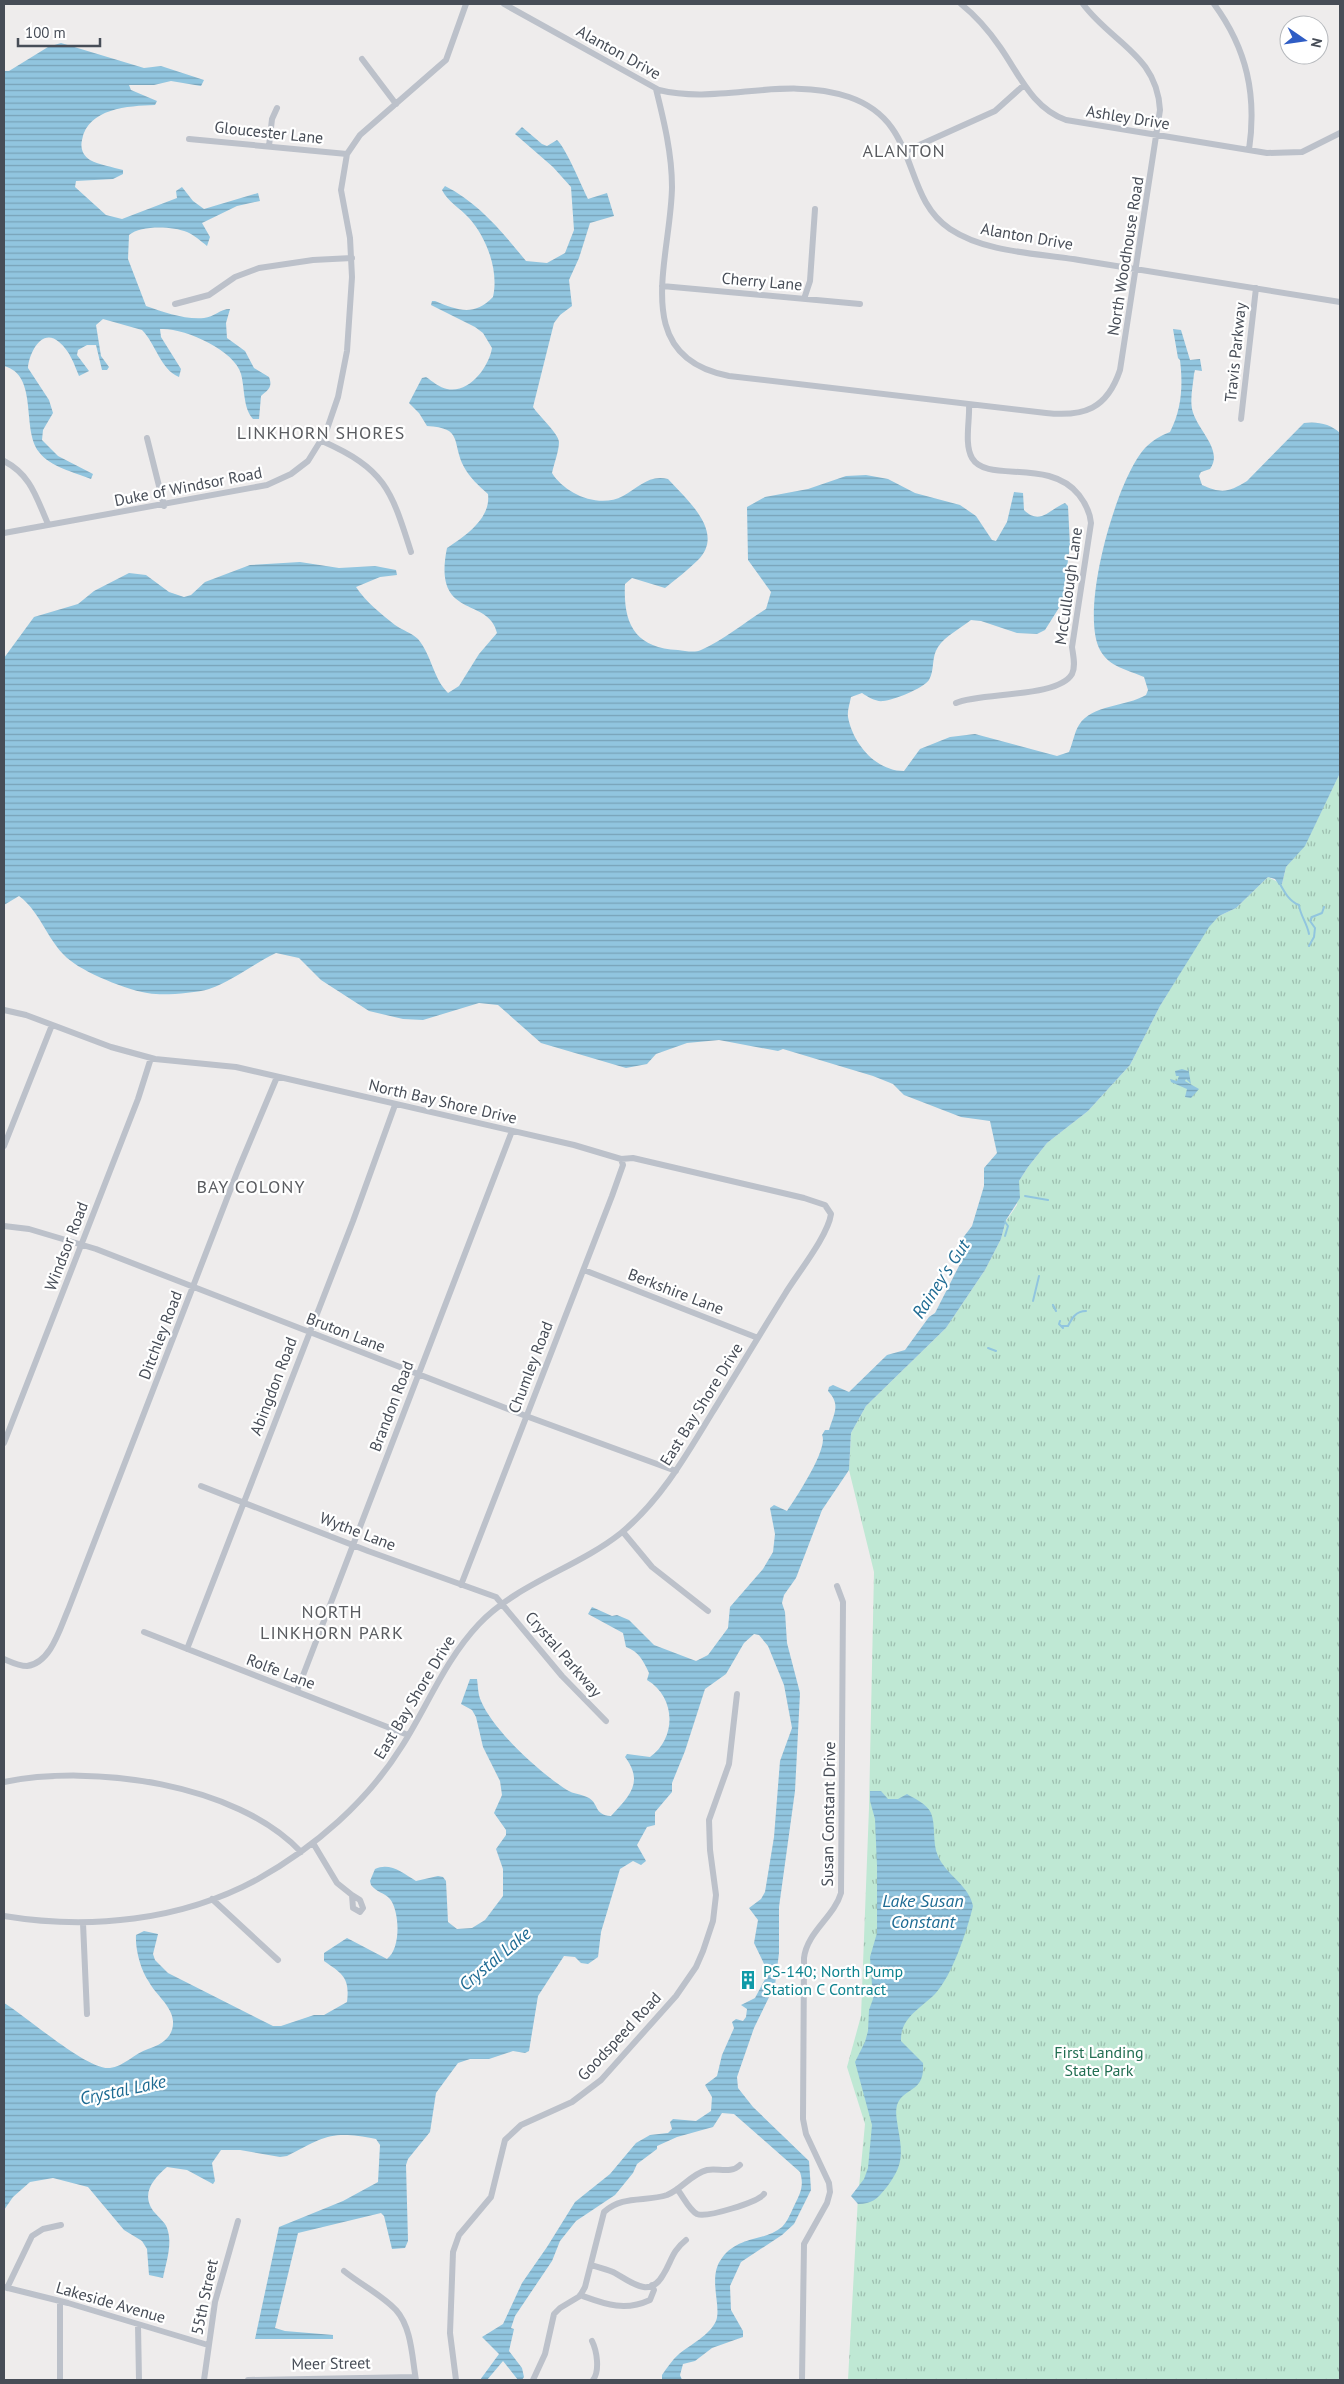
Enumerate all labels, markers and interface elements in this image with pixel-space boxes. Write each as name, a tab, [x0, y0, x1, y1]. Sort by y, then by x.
scale bar	[18, 15, 100, 47]
north arrow	[1279, 15, 1329, 65]
street label: Alanton Drive	[573, 21, 665, 83]
text: 100 m	[25, 23, 66, 42]
text: N	[1307, 36, 1326, 49]
street label: Ashley Drive	[1085, 101, 1171, 133]
street label: Gloucester Lane	[214, 116, 324, 148]
district label: ALANTON	[862, 139, 946, 162]
street label: North Woodhouse Road	[1103, 175, 1147, 337]
street label: Alanton Drive	[979, 218, 1075, 254]
street label: Cherry Lane	[721, 268, 803, 294]
street label: Travis Parkway	[1220, 301, 1250, 403]
district label: LINKHORN SHORES	[237, 421, 405, 444]
street label: Duke of Windsor Road	[112, 462, 264, 510]
street label: McCullough Lane	[1050, 526, 1086, 646]
street label: North Bay Shore Drive	[367, 1074, 519, 1128]
district label: BAY COLONY	[197, 1175, 305, 1198]
street label: Windsor Road	[40, 1199, 92, 1293]
water label: Rainey's Gut	[907, 1234, 975, 1322]
street label: Berkshire Lane	[625, 1264, 727, 1318]
street label: Ditchley Road	[134, 1288, 186, 1382]
street label: Bruton Lane	[304, 1308, 388, 1356]
street label: Chumley Road	[503, 1318, 557, 1416]
street label: Abingdon Road	[245, 1334, 301, 1438]
street label: East Bay Shore Drive	[655, 1339, 747, 1469]
street label: Brandon Road	[365, 1358, 417, 1454]
street label: Wythe Lane	[317, 1507, 399, 1555]
district label: NORTH LINKHORN PARK	[260, 1600, 404, 1644]
street label: Crystal Parkway	[521, 1607, 607, 1701]
street label: East Bay Shore Drive	[369, 1631, 459, 1763]
street label: Rolfe Lane	[244, 1649, 318, 1693]
street label: Susan Constant Drive	[817, 1741, 839, 1887]
water label: Lake Susan Constant	[882, 1889, 964, 1933]
water label: Crystal Lake	[454, 1921, 536, 1995]
place label: PS-140; North Pump Station C Contract	[763, 1961, 903, 1999]
building icon: PS-140; North Pump Station C Contract	[737, 1969, 759, 1991]
street label: Goodspeed Road	[573, 1988, 665, 2084]
park label: First Landing State Park	[1054, 2042, 1144, 2080]
water label: Crystal Lake	[78, 2069, 169, 2110]
street label: 55th Street	[186, 2257, 222, 2337]
street label: Lakeside Avenue	[54, 2277, 168, 2327]
street label: Meer Street	[291, 2352, 371, 2374]

